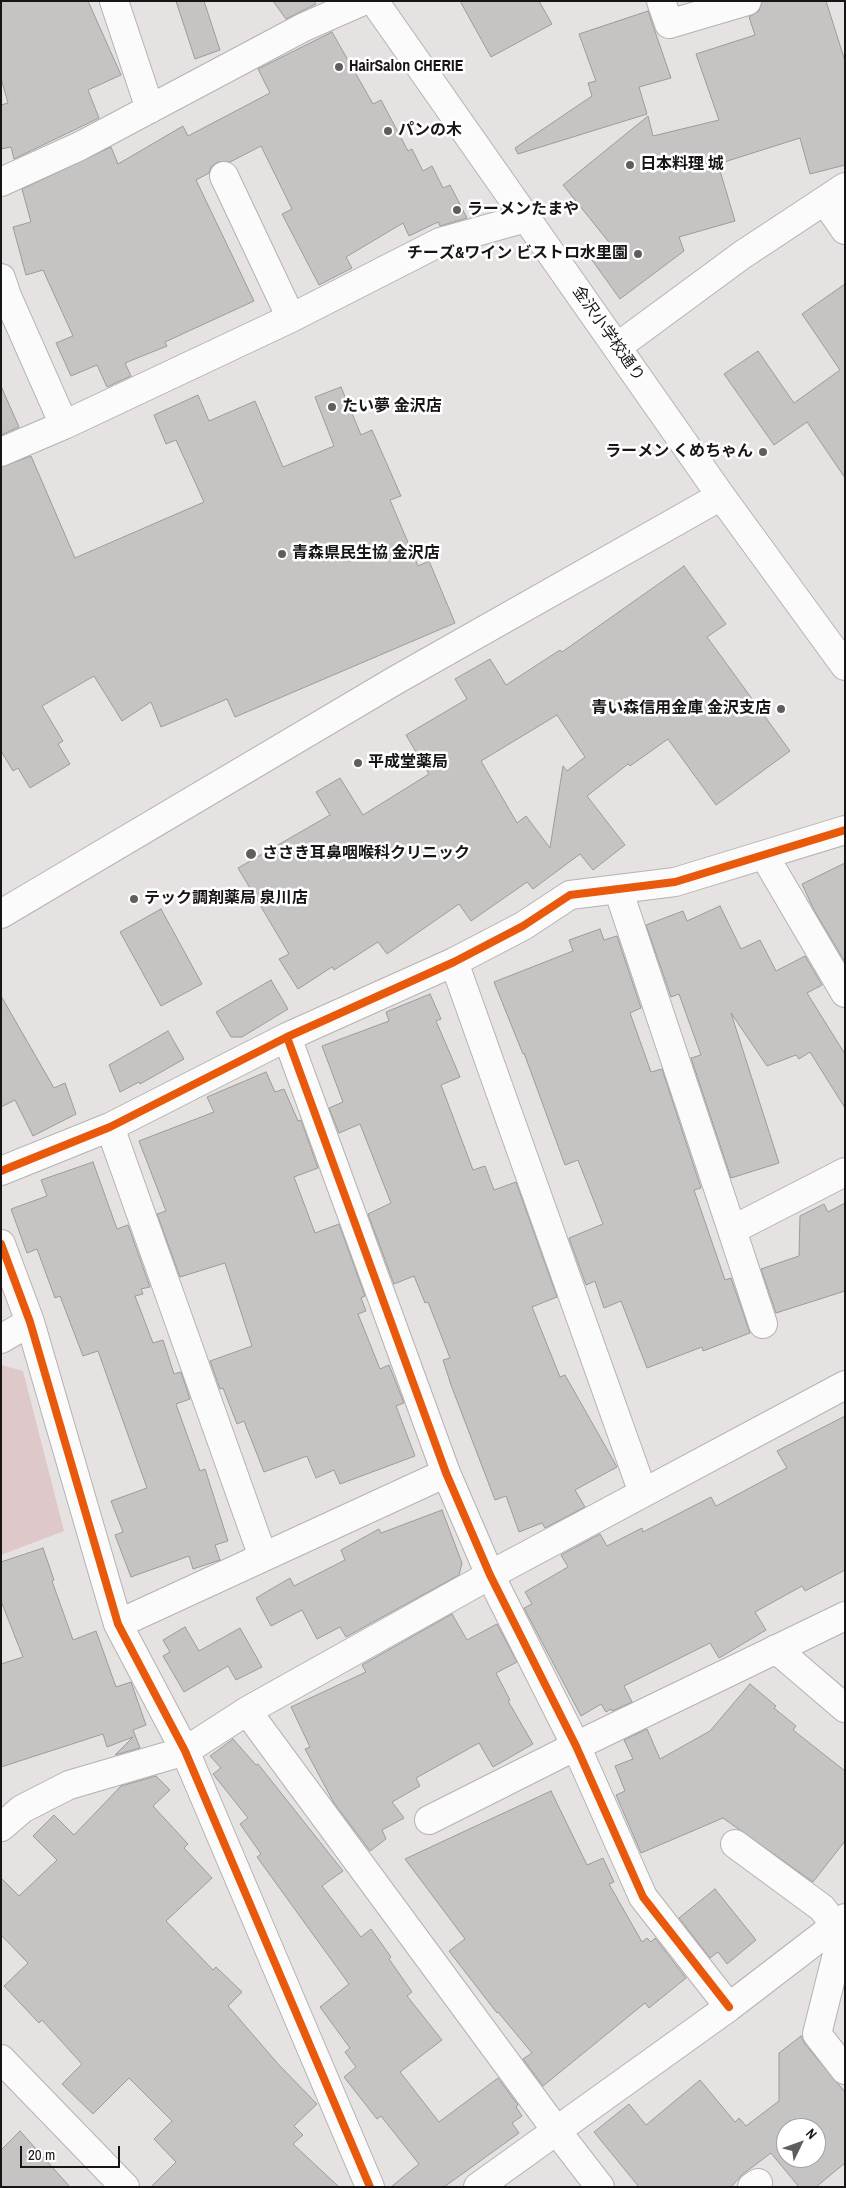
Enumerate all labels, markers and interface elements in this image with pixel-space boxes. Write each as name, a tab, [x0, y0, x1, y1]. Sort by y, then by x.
place label: HairSalon CHERIE	[349, 57, 463, 77]
marker: HairSalon CHERIE	[333, 61, 345, 73]
place label: パンの木	[398, 121, 462, 141]
marker: パンの木	[382, 125, 394, 137]
place label: 日本料理 城	[640, 155, 724, 175]
marker: 日本料理 城	[624, 159, 636, 171]
place label: ラーメンたまや	[467, 200, 579, 220]
marker: ラーメンたまや	[451, 204, 463, 216]
place label: チーズ&ワイン ビストロ水里園	[407, 244, 628, 264]
marker: チーズ&ワイン ビストロ水里園	[632, 248, 644, 260]
street label: 金沢小学校通り	[568, 283, 648, 385]
place label: たい夢 金沢店	[342, 397, 442, 417]
marker: たい夢 金沢店	[326, 401, 338, 413]
place label: ラーメン くめちゃん	[605, 442, 753, 462]
marker: ラーメン くめちゃん	[757, 446, 769, 458]
place label: 青森県民生協 金沢店	[292, 544, 440, 564]
marker: 青森県民生協 金沢店	[276, 548, 288, 560]
place label: 青い森信用金庫 金沢支店	[591, 699, 771, 719]
marker: 青い森信用金庫 金沢支店	[775, 703, 787, 715]
place label: 平成堂薬局	[368, 753, 448, 773]
marker: 平成堂薬局	[352, 757, 364, 769]
place label: ささき耳鼻咽喉科クリニック	[262, 844, 470, 864]
marker: ささき耳鼻咽喉科クリニック	[244, 847, 258, 861]
place label: テック調剤薬局 泉川店	[144, 889, 308, 909]
marker: テック調剤薬局 泉川店	[128, 893, 140, 905]
north arrow	[776, 2118, 826, 2168]
text: N	[802, 2125, 821, 2143]
scale bar	[22, 2136, 122, 2168]
text: 20 m	[28, 2144, 55, 2165]

